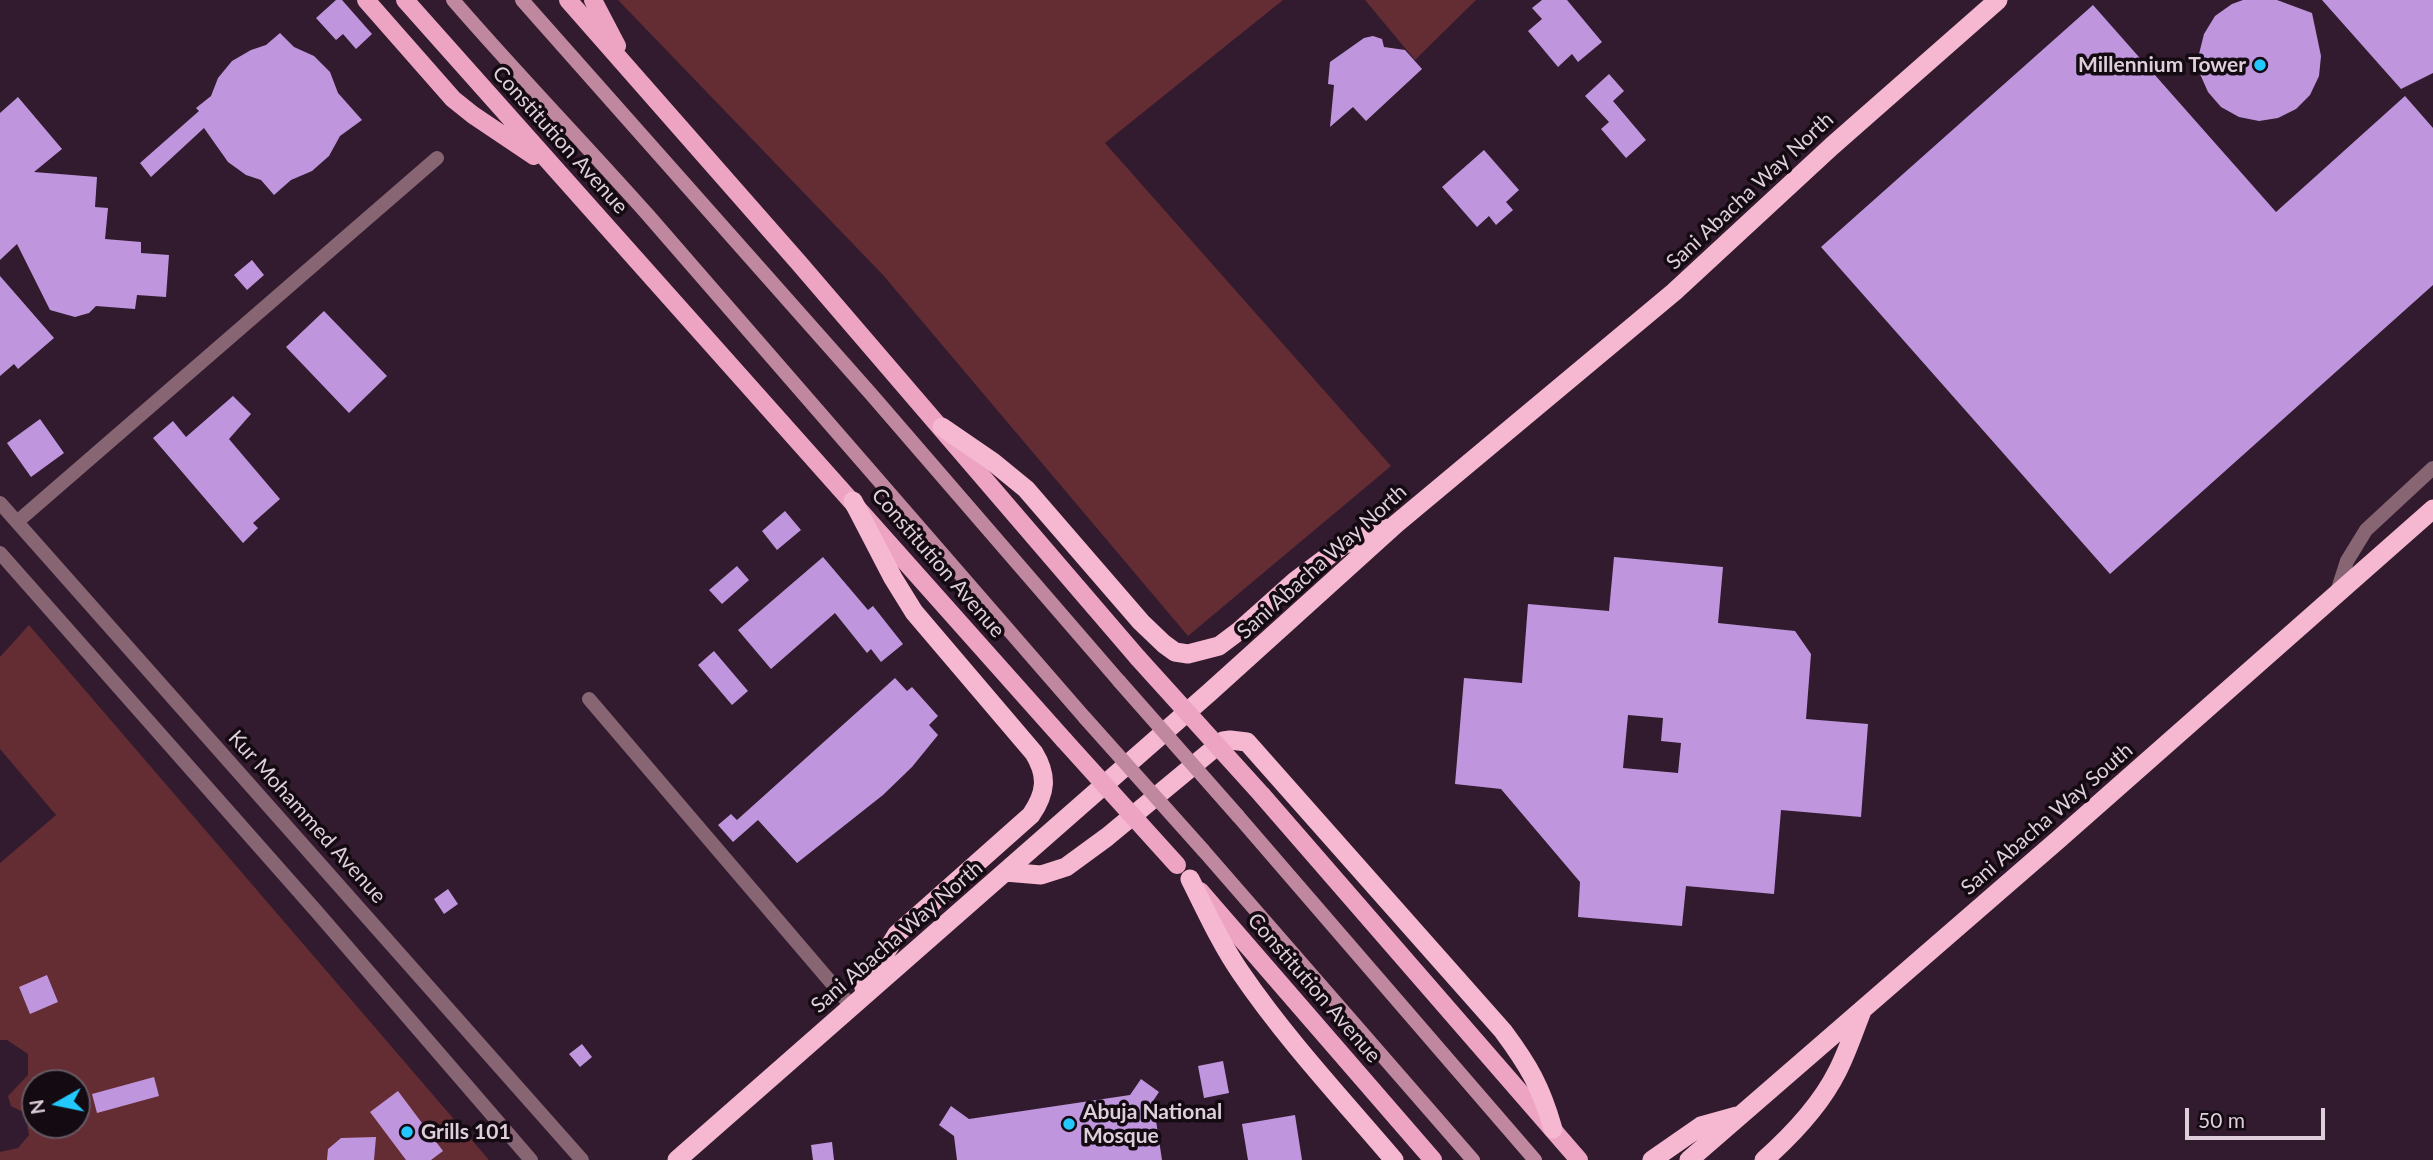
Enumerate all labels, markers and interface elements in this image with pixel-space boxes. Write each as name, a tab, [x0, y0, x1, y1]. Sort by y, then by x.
place label: Millennium Tower	[2078, 52, 2246, 78]
marker: Millennium Tower	[2252, 57, 2268, 73]
street label: Constitution Avenue	[487, 61, 633, 219]
street label: Sani Abacha Way North	[1661, 107, 1839, 275]
street label: Sani Abacha Way North	[1232, 479, 1412, 645]
street label: Constitution Avenue	[866, 483, 1010, 643]
street label: Kur Mohammed Avenue	[223, 725, 391, 909]
street label: Sani Abacha Way South	[1956, 738, 2138, 900]
street label: Sani Abacha Way North	[806, 856, 988, 1018]
street label: Constitution Avenue	[1242, 908, 1386, 1068]
north arrow	[21, 1069, 91, 1139]
scale bar	[2188, 1094, 2328, 1138]
text: N	[24, 1098, 49, 1116]
place label: Abuja National Mosque	[1083, 1099, 1222, 1149]
text: 50 m	[2198, 1107, 2245, 1132]
marker: Abuja National Mosque	[1061, 1116, 1077, 1132]
place label: Grills 101	[421, 1119, 511, 1145]
marker: Grills 101	[399, 1124, 415, 1140]

